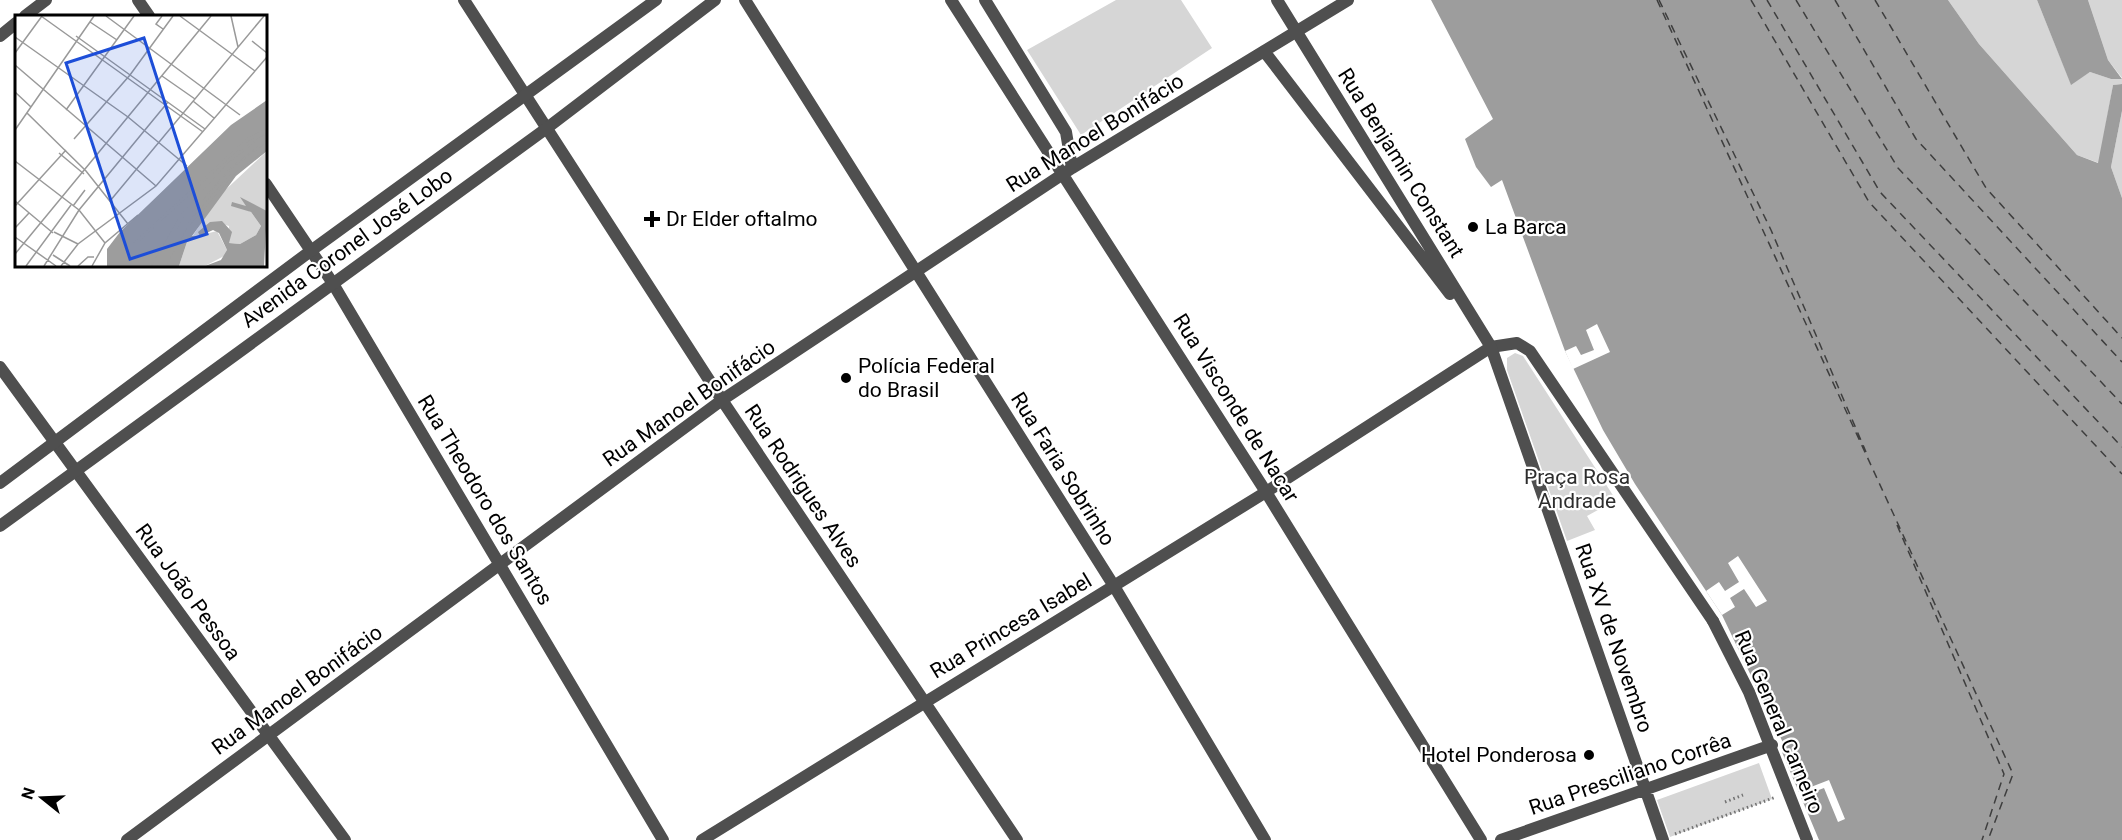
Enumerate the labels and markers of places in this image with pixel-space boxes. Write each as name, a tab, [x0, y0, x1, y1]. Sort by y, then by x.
place label: Dr Elder oftalmo	[666, 207, 818, 231]
marker: Dr Elder oftalmo	[643, 210, 661, 228]
place label: La Barca	[1485, 215, 1567, 239]
marker: La Barca	[1466, 220, 1480, 234]
place label: Polícia Federal do Brasil	[858, 354, 995, 402]
marker: Polícia Federal do Brasil	[839, 371, 853, 385]
place label: Hotel Ponderosa	[1421, 743, 1577, 767]
marker: Hotel Ponderosa	[1582, 748, 1596, 762]

